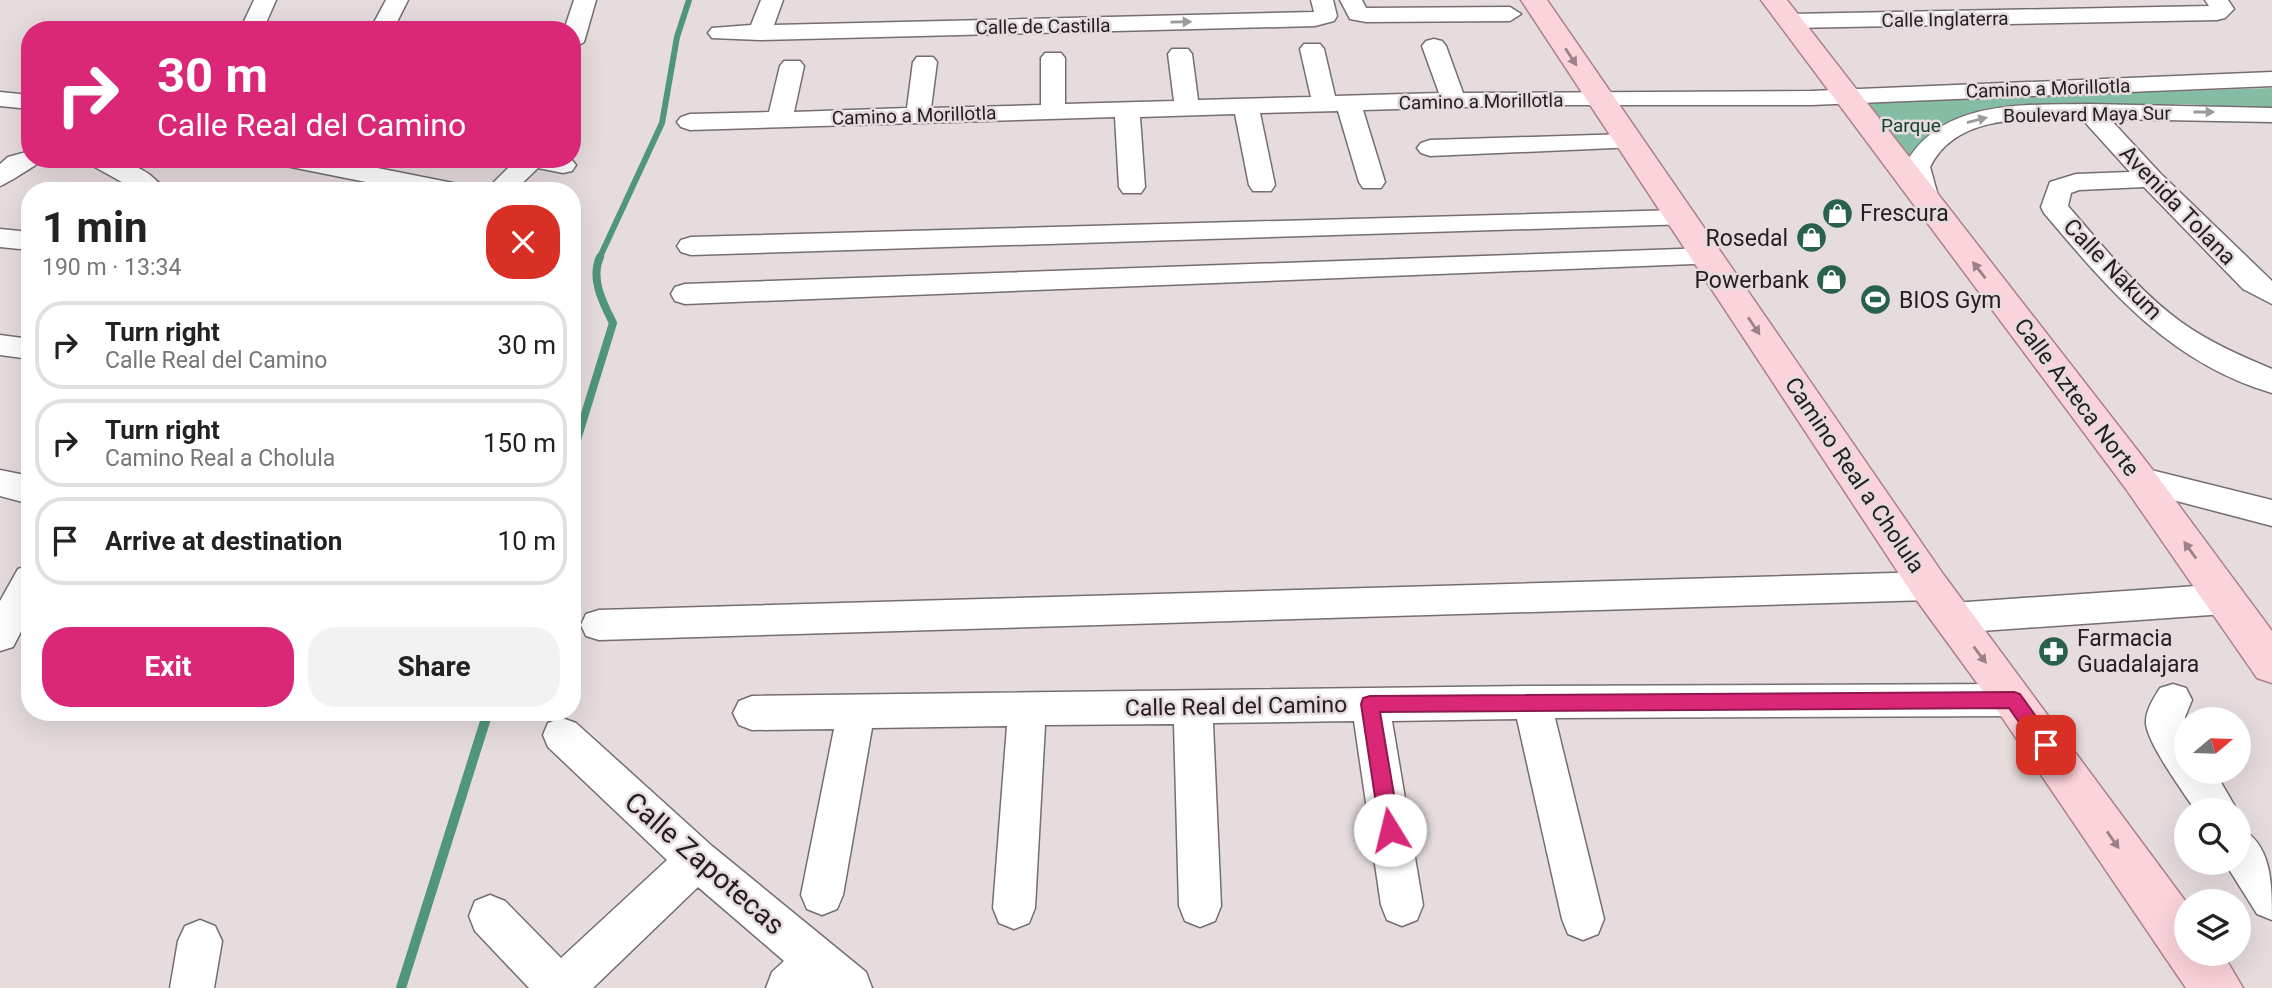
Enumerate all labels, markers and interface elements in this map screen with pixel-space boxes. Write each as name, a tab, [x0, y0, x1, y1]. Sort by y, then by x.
street label: Calle Inglaterra	[1881, 7, 2009, 32]
street label: Calle de Castilla	[975, 14, 1111, 39]
one-way arrow	[1170, 17, 1192, 28]
text: 30 m	[157, 47, 268, 104]
one-way arrow	[1564, 48, 1577, 67]
icon: right	[42, 49, 133, 140]
street label: Camino a Morillotla	[1965, 74, 2131, 103]
street label: Camino a Morillotla	[1398, 89, 1564, 114]
street label: Camino a Morillotla	[831, 101, 997, 130]
street label: Boulevard Maya Sur	[2003, 102, 2172, 127]
text: Calle Real del Camino	[157, 106, 466, 144]
one-way arrow	[2193, 106, 2215, 118]
park label: Parque	[1881, 114, 1941, 137]
one-way arrow	[1966, 114, 1988, 125]
street label: Avenida Tolana	[2114, 140, 2241, 271]
shop icon: Frescura	[1820, 196, 1854, 230]
place label: Frescura	[1860, 200, 1949, 227]
text: 1 min	[42, 203, 148, 252]
button: close	[486, 205, 560, 279]
street label: Calle Nakum	[2058, 213, 2168, 325]
shop icon: Rosedal	[1794, 221, 1828, 255]
place label: Rosedal	[1706, 225, 1788, 252]
text: 190 m · 13:34	[42, 254, 181, 281]
one-way arrow	[1973, 261, 1987, 279]
shop icon: Powerbank	[1815, 263, 1849, 297]
place label: Powerbank	[1694, 267, 1809, 294]
sports icon: BIOS Gym	[1859, 283, 1893, 317]
place label: BIOS Gym	[1899, 287, 2002, 314]
street label: Calle Azteca Norte	[2008, 313, 2145, 482]
text: Turn right	[105, 317, 220, 347]
one-way arrow	[1747, 317, 1761, 335]
icon: right	[46, 326, 84, 364]
text: 30 m	[498, 330, 556, 360]
text: Calle Real del Camino	[105, 347, 327, 374]
street label: Camino Real a Cholula	[1779, 372, 1930, 578]
text: Turn right	[105, 415, 220, 445]
icon: right	[46, 424, 84, 462]
text: 150 m	[483, 428, 556, 458]
text: Camino Real a Cholula	[105, 445, 335, 472]
icon: arrive	[46, 522, 84, 560]
text: Arrive at destination	[105, 526, 342, 556]
text: 10 m	[498, 526, 556, 556]
one-way arrow	[2183, 541, 2197, 559]
place label: Farmacia Guadalajara	[2077, 625, 2199, 678]
button: Exit	[42, 627, 294, 707]
button: Share	[308, 627, 560, 707]
pharmacy icon: Farmacia Guadalajara	[2037, 634, 2071, 668]
one-way arrow	[1973, 646, 1987, 664]
street label: Calle Real del Camino	[1125, 691, 1347, 722]
north arrow	[2174, 707, 2250, 784]
map controls	[2174, 707, 2251, 966]
pin	[2016, 715, 2076, 775]
icon: arrive	[2027, 726, 2065, 764]
street label: Calle Zapotecas	[618, 785, 791, 942]
position arrow	[1353, 793, 1427, 867]
button: search	[2174, 798, 2251, 875]
one-way arrow	[2105, 831, 2119, 849]
button: layers	[2174, 889, 2251, 966]

